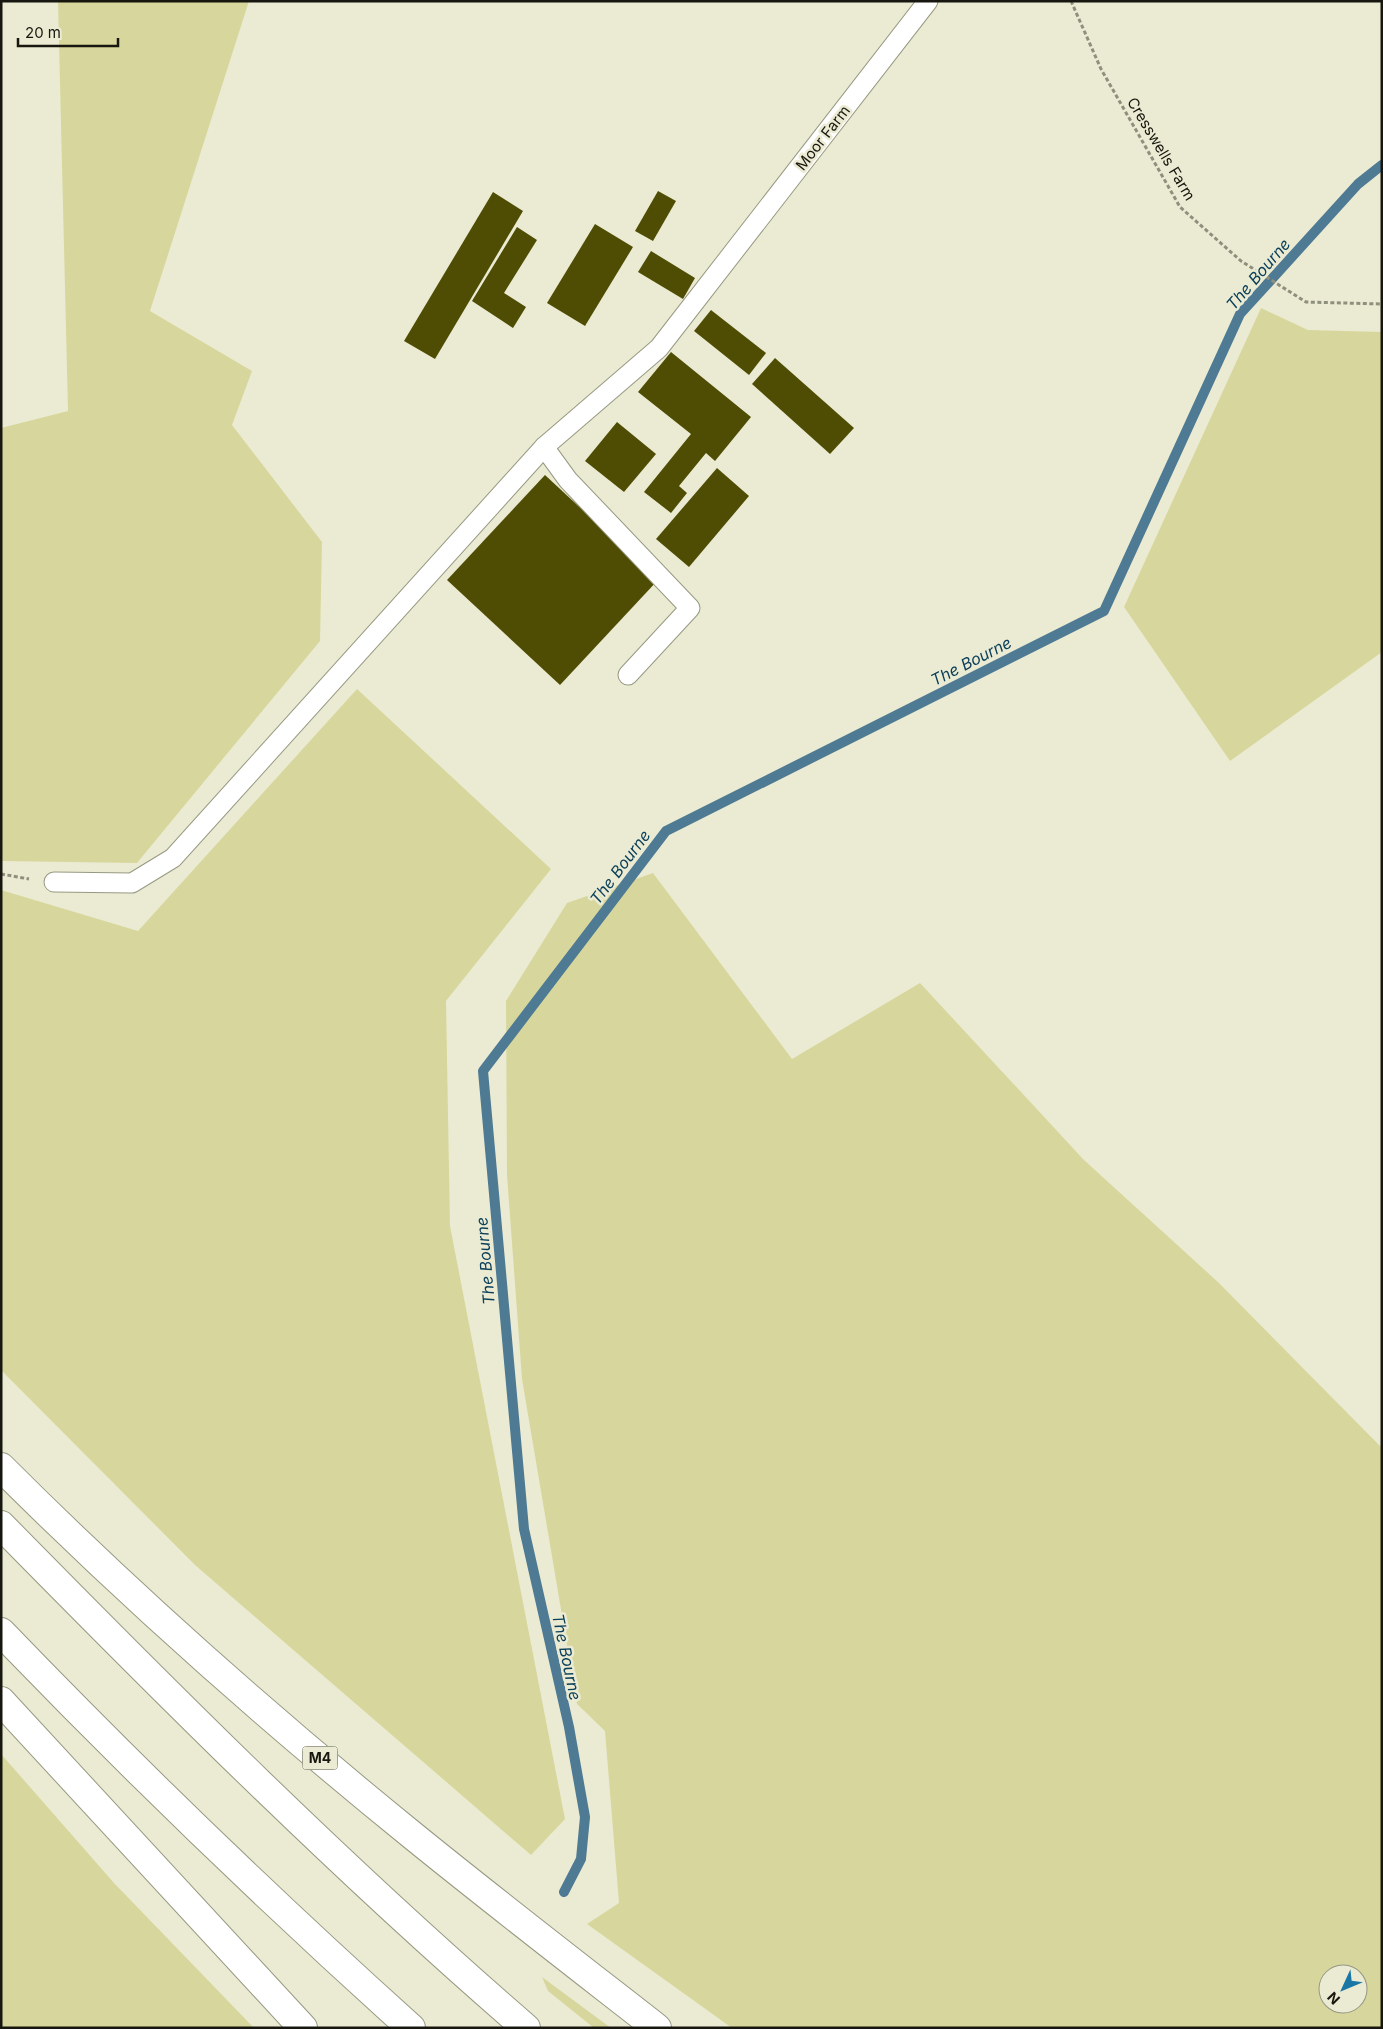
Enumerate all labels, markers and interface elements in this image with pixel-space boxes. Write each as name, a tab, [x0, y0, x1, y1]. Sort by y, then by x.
scale bar	[18, 15, 118, 47]
text: 20 m	[25, 23, 61, 42]
street label: Cresswells Farm	[1123, 94, 1200, 204]
street label: Moor Farm	[791, 101, 854, 174]
water label: The Bourne	[1222, 234, 1294, 314]
water label: The Bourne	[927, 632, 1015, 690]
water label: The Bourne	[586, 826, 654, 908]
water label: The Bourne	[471, 1216, 499, 1306]
water label: The Bourne	[548, 1612, 586, 1702]
road number: M4	[302, 1746, 338, 1770]
north arrow	[1318, 1964, 1368, 2014]
text: N	[1323, 1989, 1343, 2008]

